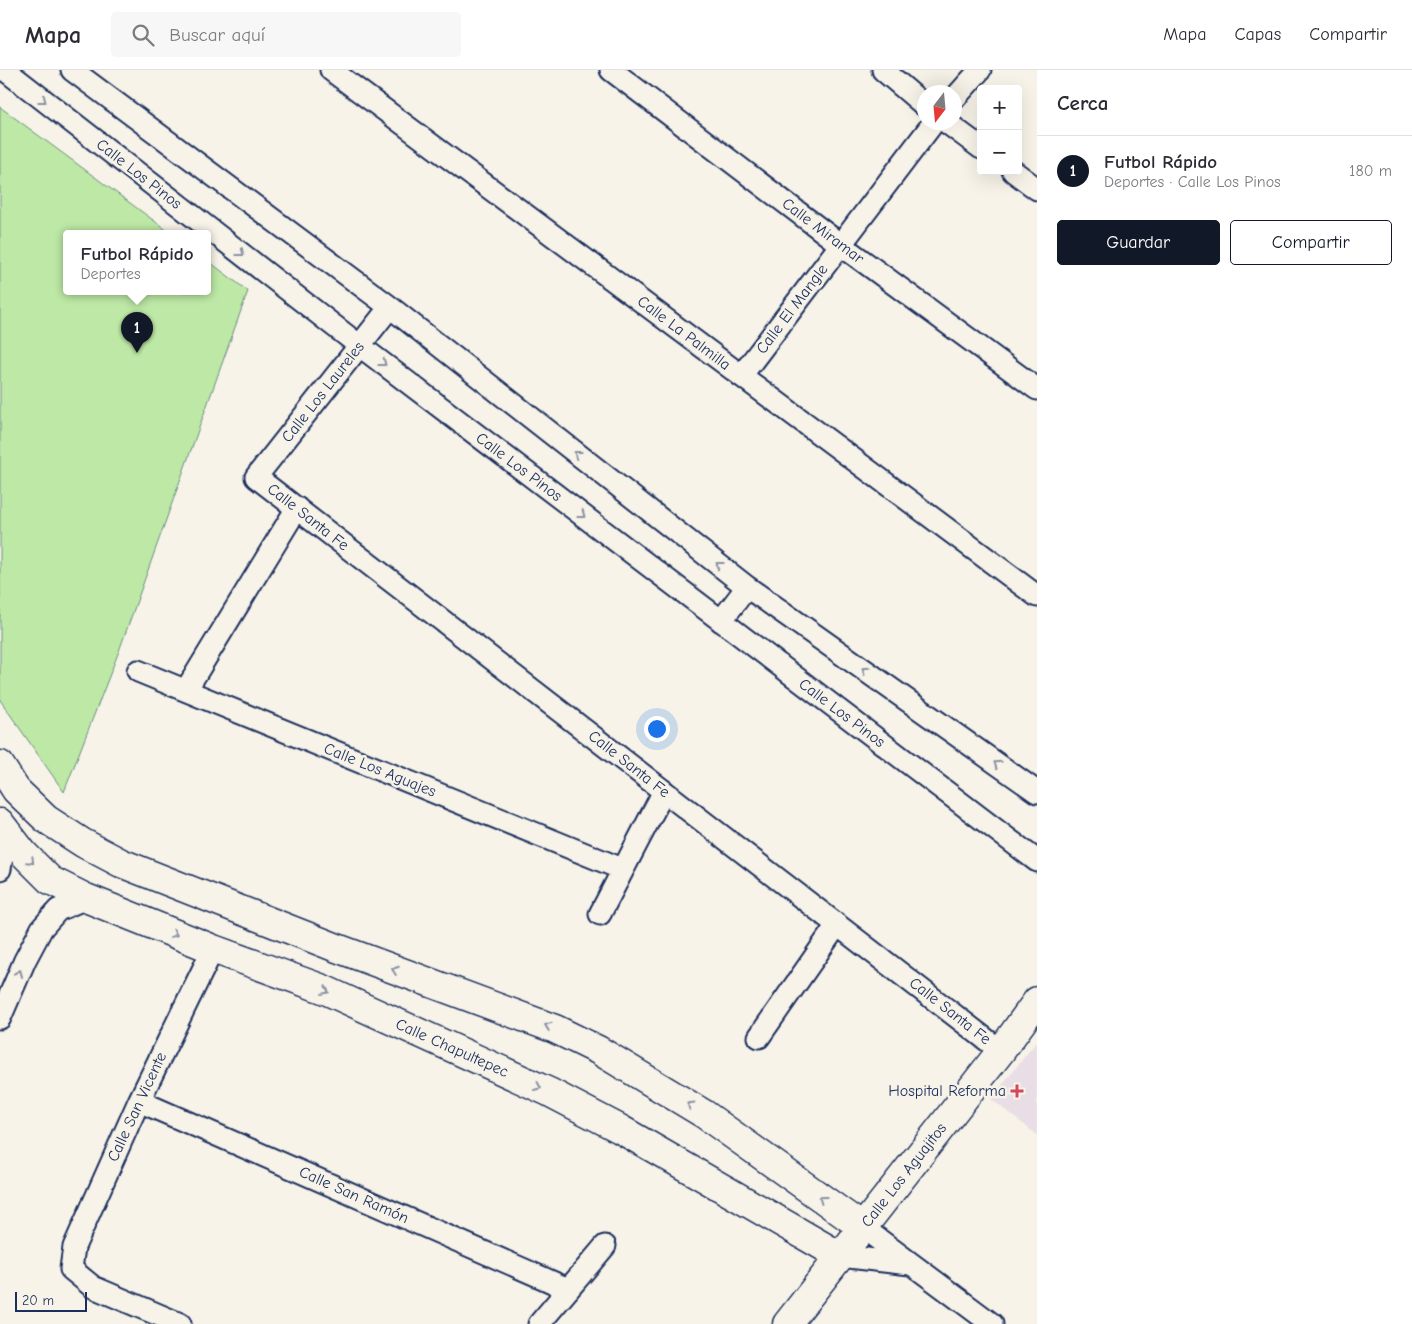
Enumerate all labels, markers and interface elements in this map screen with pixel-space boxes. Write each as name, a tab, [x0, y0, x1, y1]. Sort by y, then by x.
search box	[111, 12, 461, 57]
text: Mapa	[25, 21, 81, 49]
icon: search	[129, 21, 157, 49]
text: Buscar aquí	[169, 24, 265, 46]
text: Mapa	[1163, 24, 1206, 45]
text: Capas	[1234, 24, 1281, 45]
text: Compartir	[1309, 24, 1387, 45]
north arrow	[917, 85, 962, 130]
map controls	[977, 85, 1022, 175]
button: +	[977, 85, 1022, 130]
text: Cerca	[1057, 91, 1108, 115]
one-way arrow	[37, 94, 47, 103]
button: −	[977, 130, 1022, 175]
street label: Calle Los Pinos	[93, 135, 185, 213]
text: Futbol Rápido	[1104, 151, 1217, 173]
text: 1	[1070, 162, 1076, 180]
text: 180 m	[1349, 162, 1392, 180]
text: Deportes · Calle Los Pinos	[1104, 173, 1281, 191]
street label: Calle Miramar	[779, 194, 868, 268]
button: Guardar	[1057, 220, 1220, 265]
button: Compartir	[1230, 220, 1392, 265]
popup	[63, 230, 211, 295]
text: Futbol Rápido	[80, 243, 194, 265]
one-way arrow	[235, 248, 244, 257]
street label: Calle El Mangle	[752, 261, 832, 357]
text: Deportes	[80, 265, 141, 283]
street label: Calle La Palmilla	[634, 292, 734, 374]
pin: 1	[121, 312, 153, 353]
street label: Calle Los Laureles	[278, 338, 368, 446]
one-way arrow	[377, 358, 386, 366]
street label: Calle Los Pinos	[472, 429, 566, 505]
one-way arrow	[574, 451, 583, 459]
street label: Calle Santa Fe	[264, 480, 352, 554]
one-way arrow	[576, 509, 586, 518]
one-way arrow	[716, 562, 725, 570]
one-way arrow	[861, 667, 871, 676]
street label: Calle Los Pinos	[795, 675, 889, 751]
your location	[644, 716, 670, 742]
street label: Calle Santa Fe	[585, 727, 673, 801]
street label: Calle Los Aguajes	[321, 739, 439, 801]
one-way arrow	[993, 761, 1003, 770]
one-way arrow	[25, 855, 34, 864]
one-way arrow	[169, 927, 178, 938]
one-way arrow	[392, 966, 400, 976]
one-way arrow	[13, 969, 24, 978]
street label: Calle Santa Fe	[906, 974, 994, 1048]
one-way arrow	[321, 984, 330, 995]
street label: Calle Chapultepec	[393, 1015, 511, 1081]
one-way arrow	[544, 1022, 553, 1032]
street label: Calle San Vicente	[104, 1049, 170, 1165]
one-way arrow	[533, 1080, 542, 1091]
place label: Hospital Reforma	[888, 1082, 1006, 1100]
marker: Hospital Reforma	[1010, 1084, 1024, 1098]
one-way arrow	[686, 1102, 695, 1112]
street label: Calle Los Aguajitos	[858, 1119, 950, 1231]
street label: Calle San Ramón	[296, 1163, 412, 1227]
one-way arrow	[818, 1196, 828, 1205]
scale bar	[15, 1289, 88, 1312]
text: 20 m	[22, 1292, 54, 1309]

